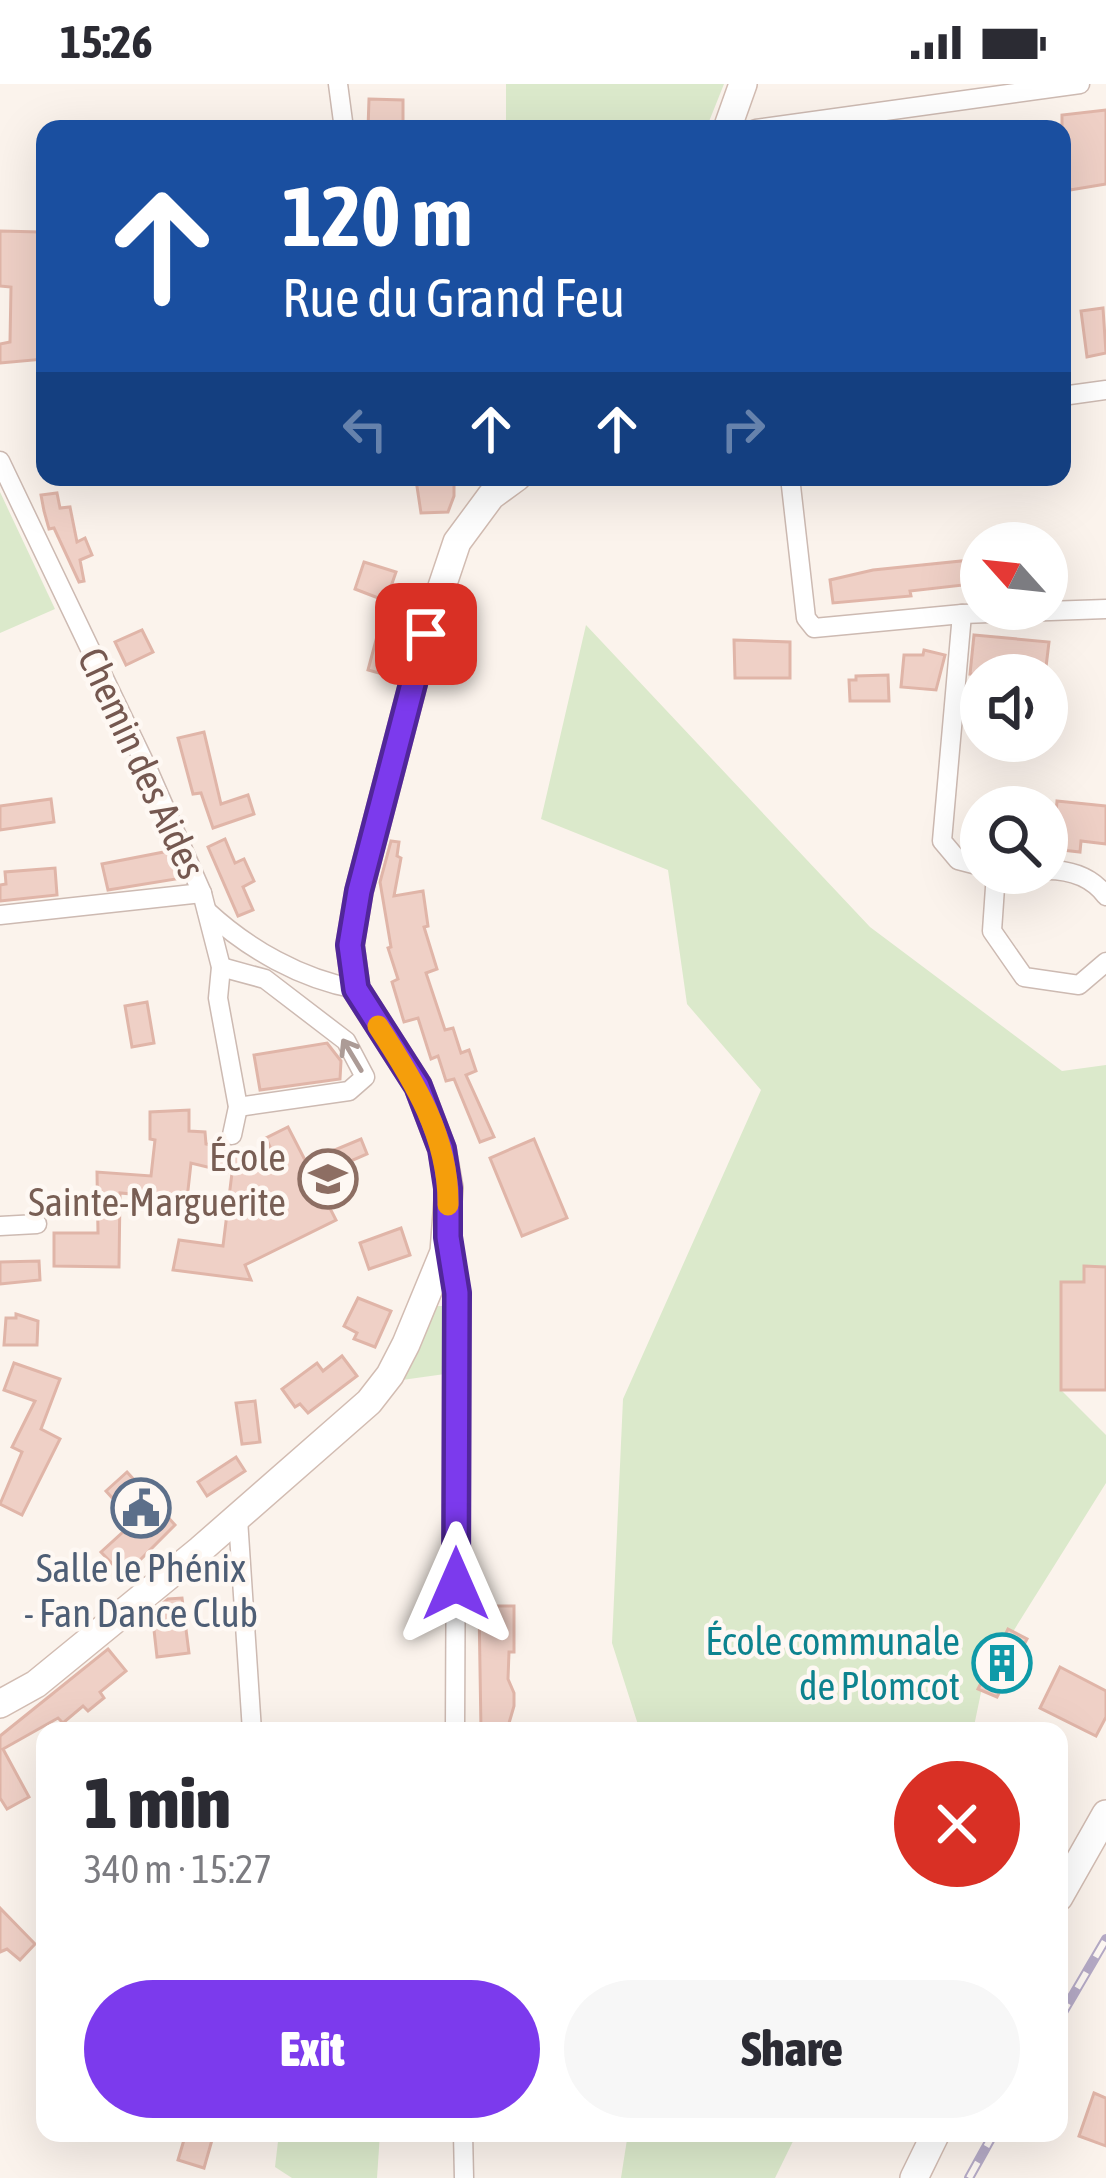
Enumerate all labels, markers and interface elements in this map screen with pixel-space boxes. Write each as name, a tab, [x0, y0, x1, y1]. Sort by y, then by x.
text: 15:26	[60, 16, 153, 68]
icon: ahead	[84, 168, 240, 324]
text: 120 m	[282, 168, 472, 264]
text: Rue du Grand Feu	[282, 267, 625, 328]
icon: left	[332, 396, 398, 462]
icon: ahead	[458, 396, 524, 462]
icon: ahead	[584, 396, 650, 462]
icon: right	[710, 396, 776, 462]
north arrow	[960, 522, 1068, 630]
map controls	[960, 522, 1068, 894]
pin	[375, 583, 477, 685]
icon: arrive	[393, 601, 459, 667]
street label: Chemin des Aides	[69, 641, 215, 885]
button: sound	[960, 654, 1068, 762]
button: search	[960, 786, 1068, 894]
one-way arrow	[340, 1039, 364, 1073]
place label: École Sainte-Marguerite	[28, 1135, 286, 1224]
school or university icon: École Sainte-Marguerite	[297, 1148, 359, 1210]
public building icon: Salle le Phénix - Fan Dance Club	[110, 1477, 172, 1539]
position arrow	[393, 1521, 519, 1647]
place label: Salle le Phénix - Fan Dance Club	[24, 1546, 258, 1635]
place label: École communale de Plomcot	[705, 1619, 960, 1708]
building icon: École communale de Plomcot	[971, 1632, 1033, 1694]
text: 1 min	[84, 1761, 231, 1843]
button: close	[894, 1761, 1020, 1887]
text: 340 m · 15:27	[84, 1847, 272, 1891]
button: Exit	[84, 1980, 540, 2118]
button: Share	[564, 1980, 1020, 2118]

